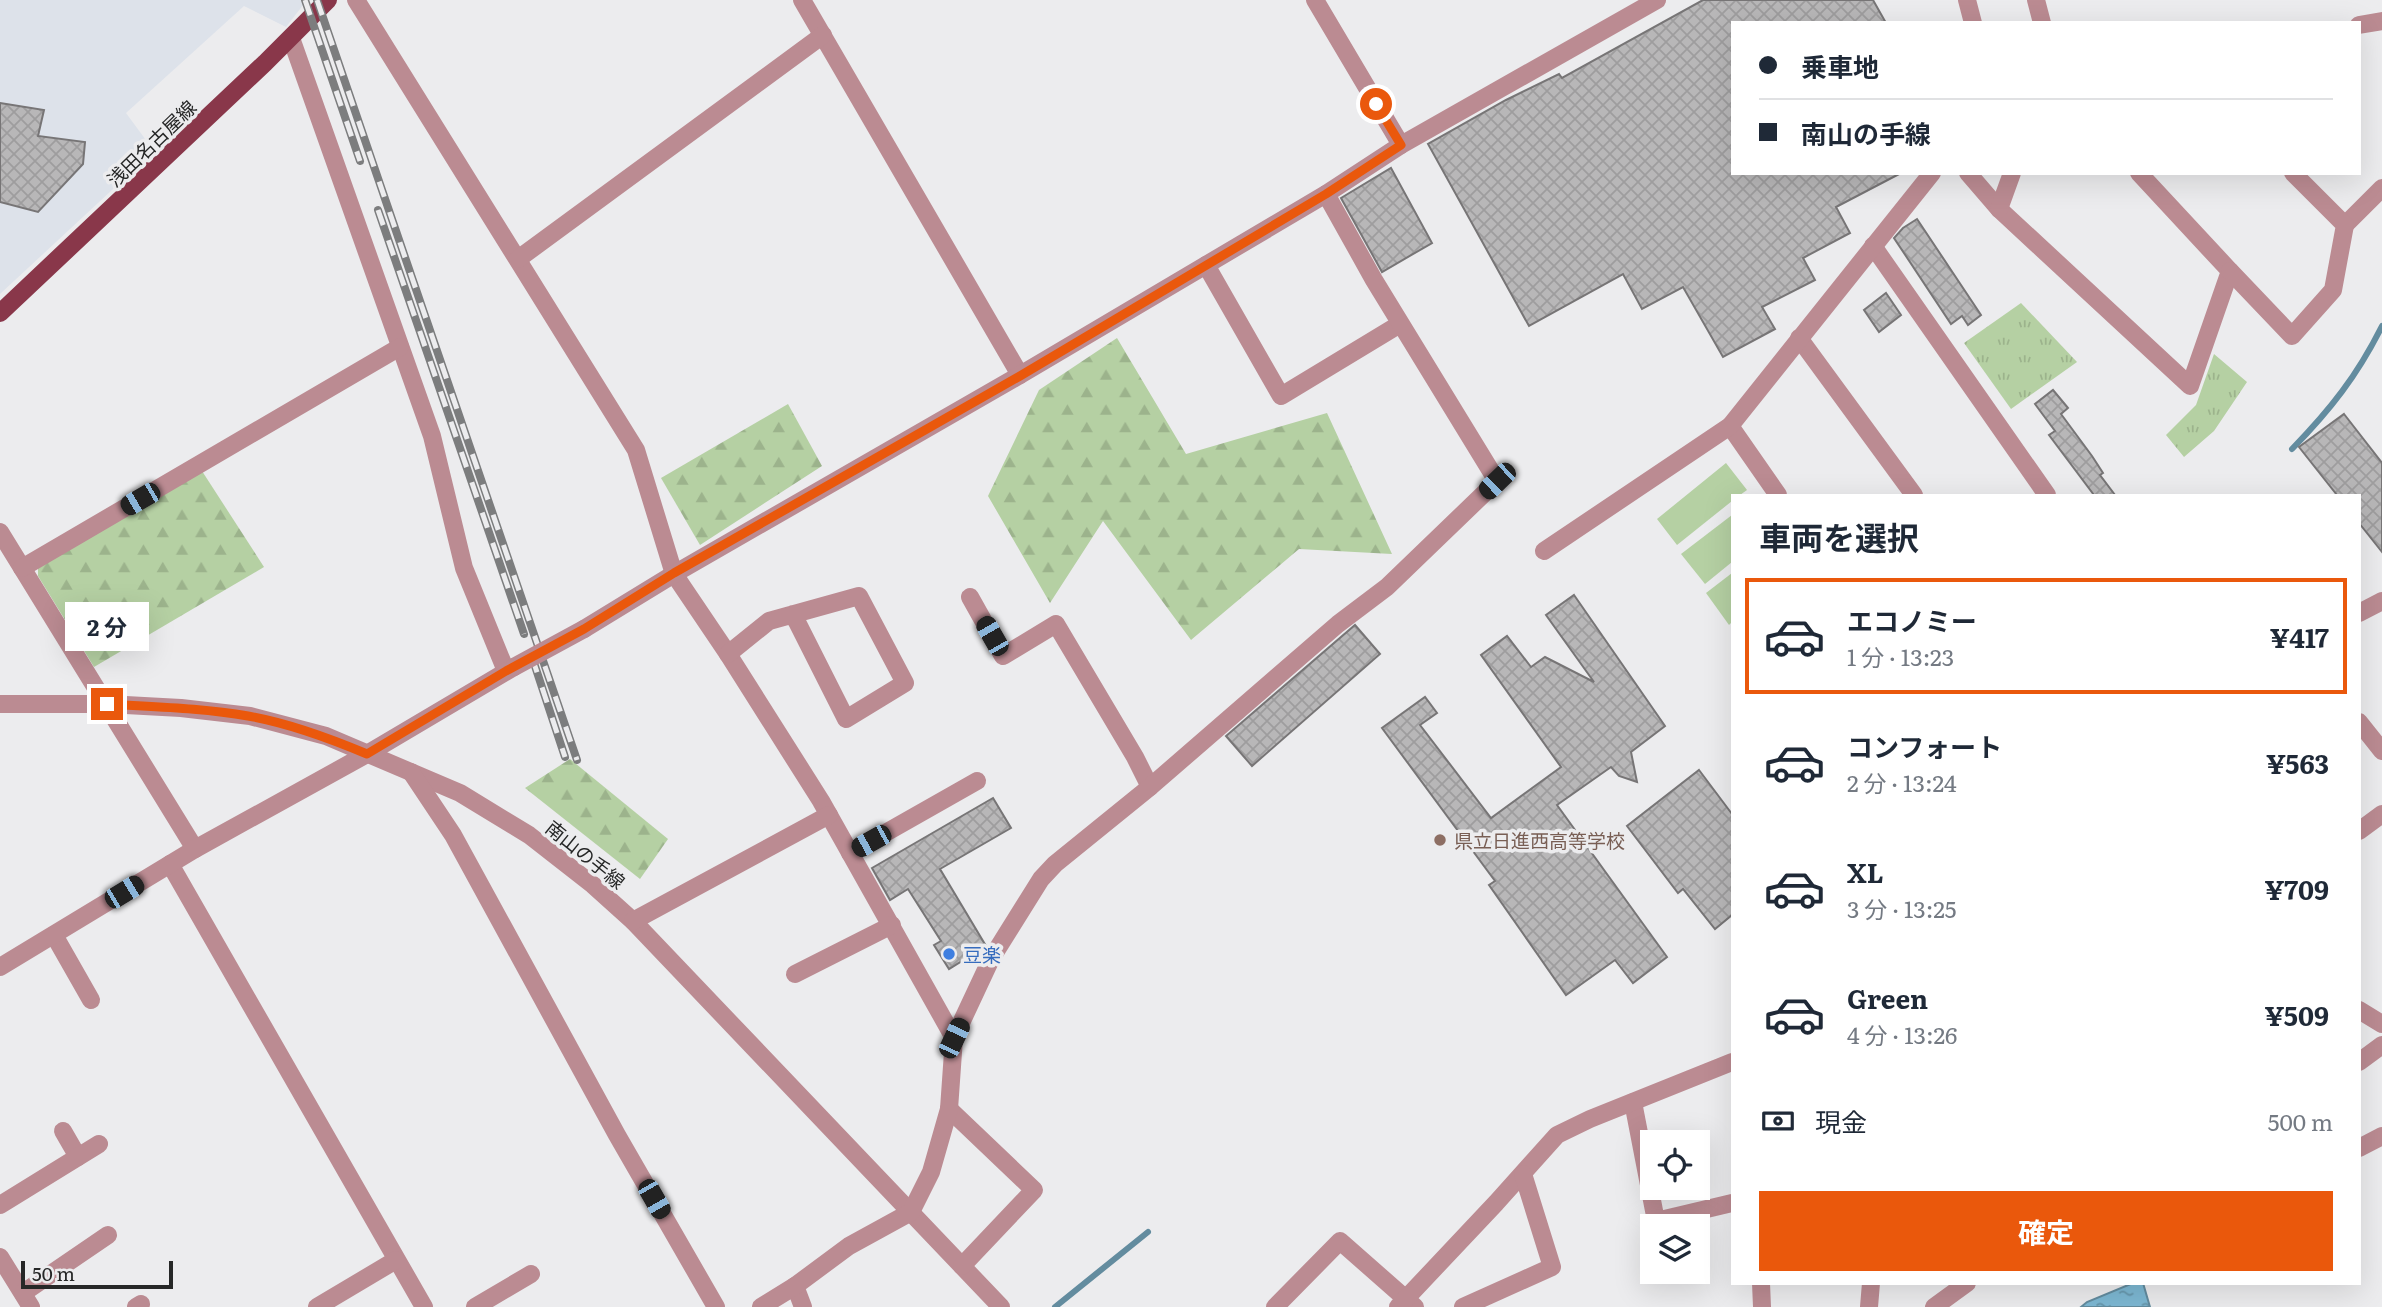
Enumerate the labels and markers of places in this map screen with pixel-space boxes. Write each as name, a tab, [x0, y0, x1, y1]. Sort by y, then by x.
place label: 県立日進西高等学校	[1454, 826, 1625, 854]
marker: 県立日進西高等学校	[1432, 832, 1448, 848]
place label: 豆楽	[963, 940, 1001, 968]
marker: 豆楽	[941, 946, 957, 962]

